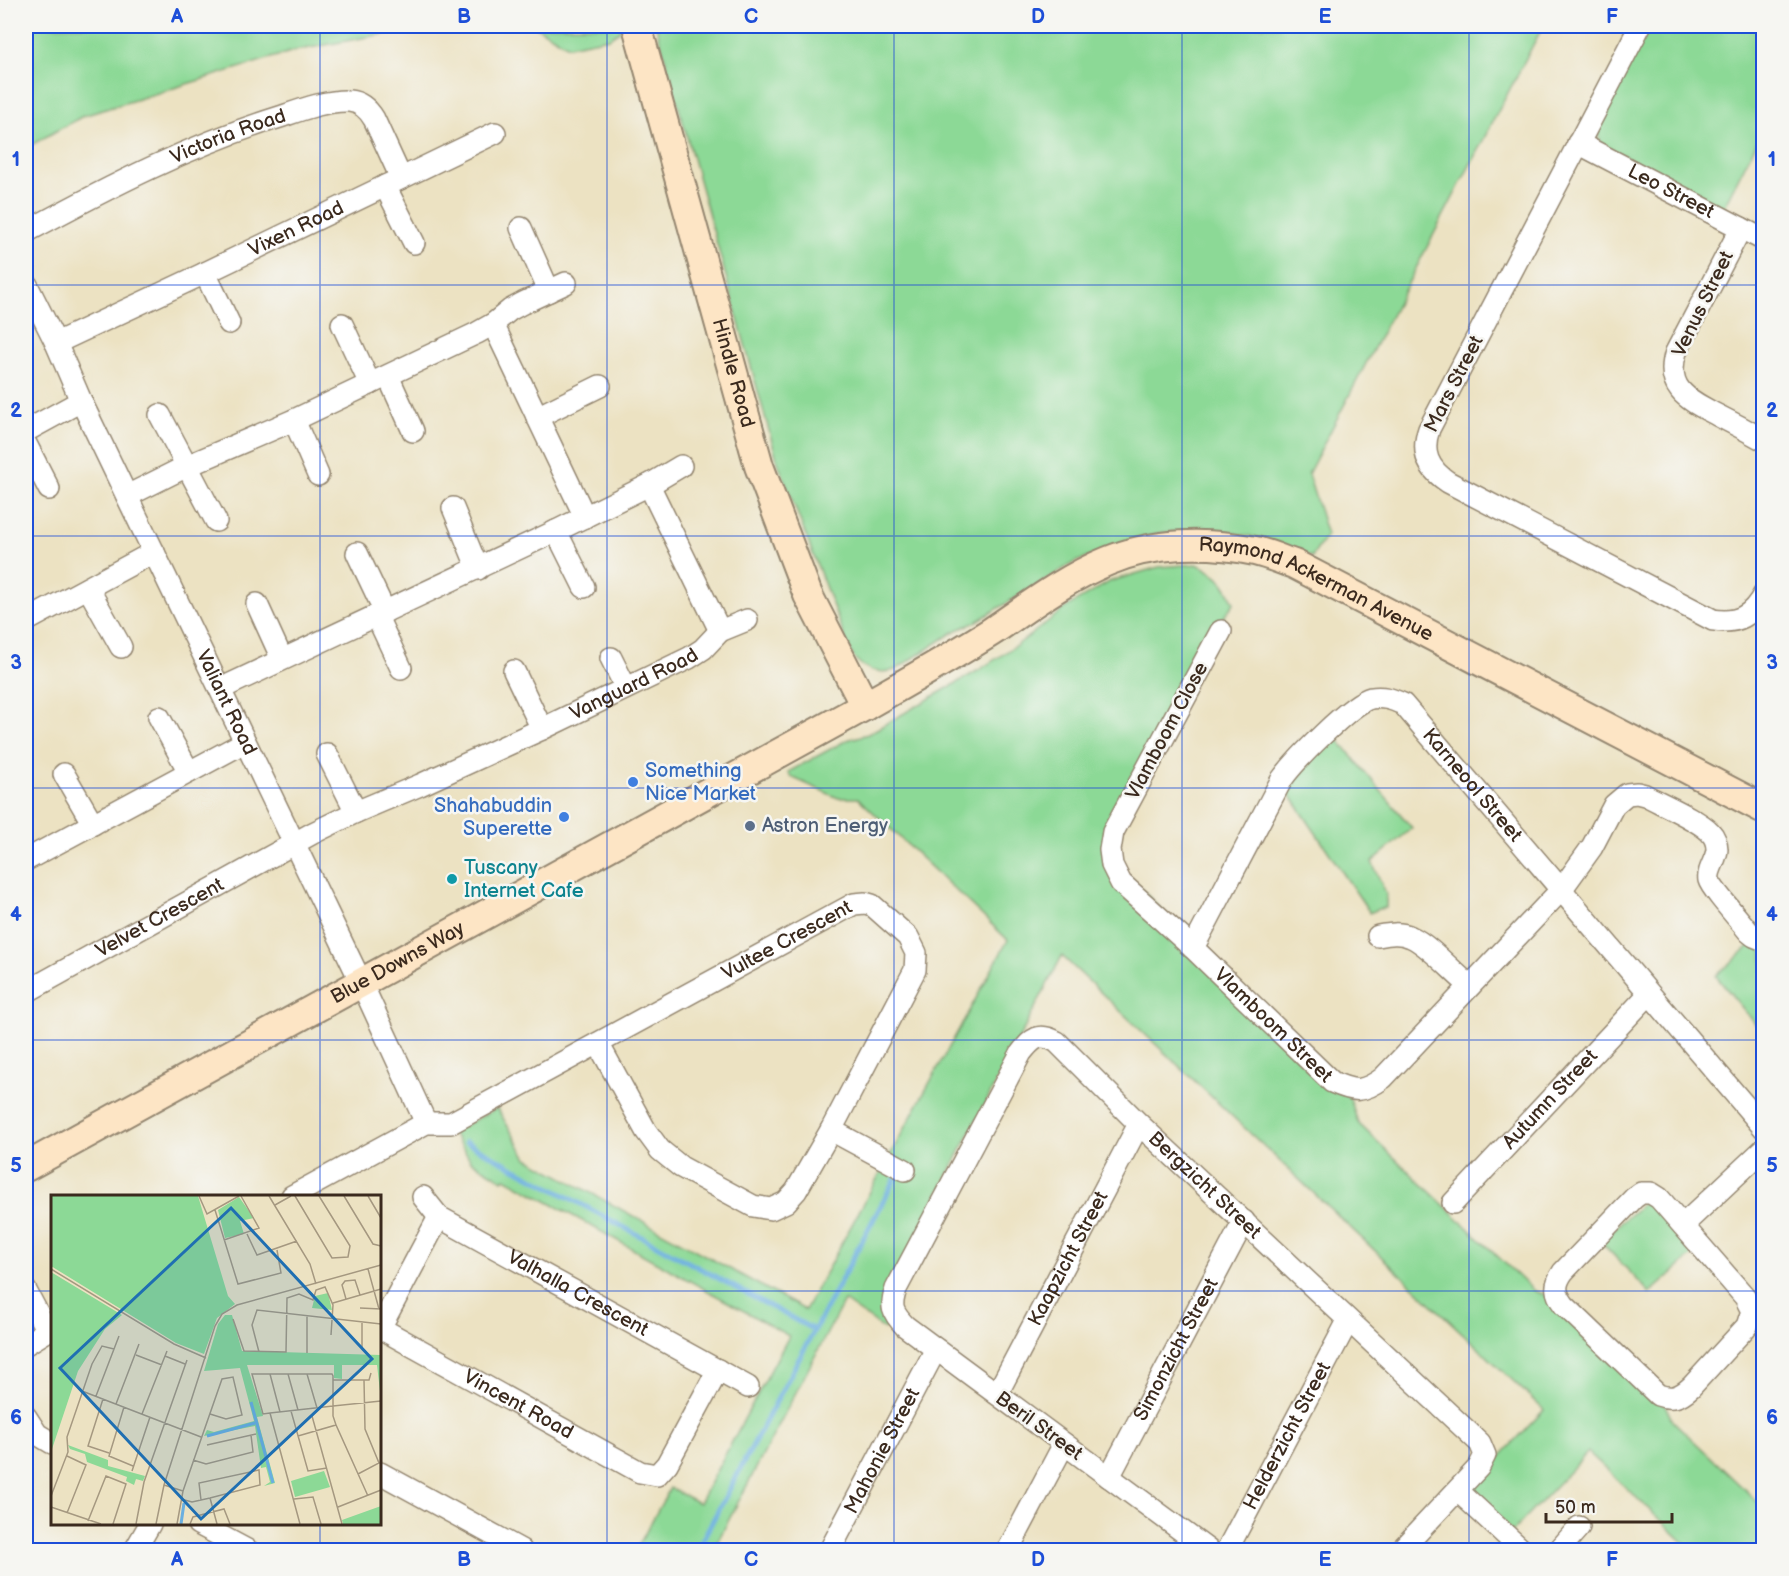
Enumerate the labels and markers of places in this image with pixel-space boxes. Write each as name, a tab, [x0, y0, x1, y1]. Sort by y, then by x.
place label: Something Nice Market	[645, 759, 756, 806]
marker: Something Nice Market	[626, 775, 640, 789]
place label: Shahabuddin Superette	[434, 794, 552, 841]
marker: Shahabuddin Superette	[557, 810, 571, 824]
place label: Astron Energy	[762, 814, 888, 838]
marker: Astron Energy	[743, 819, 757, 833]
place label: Tuscany Internet Cafe	[464, 856, 584, 903]
marker: Tuscany Internet Cafe	[445, 872, 459, 886]

